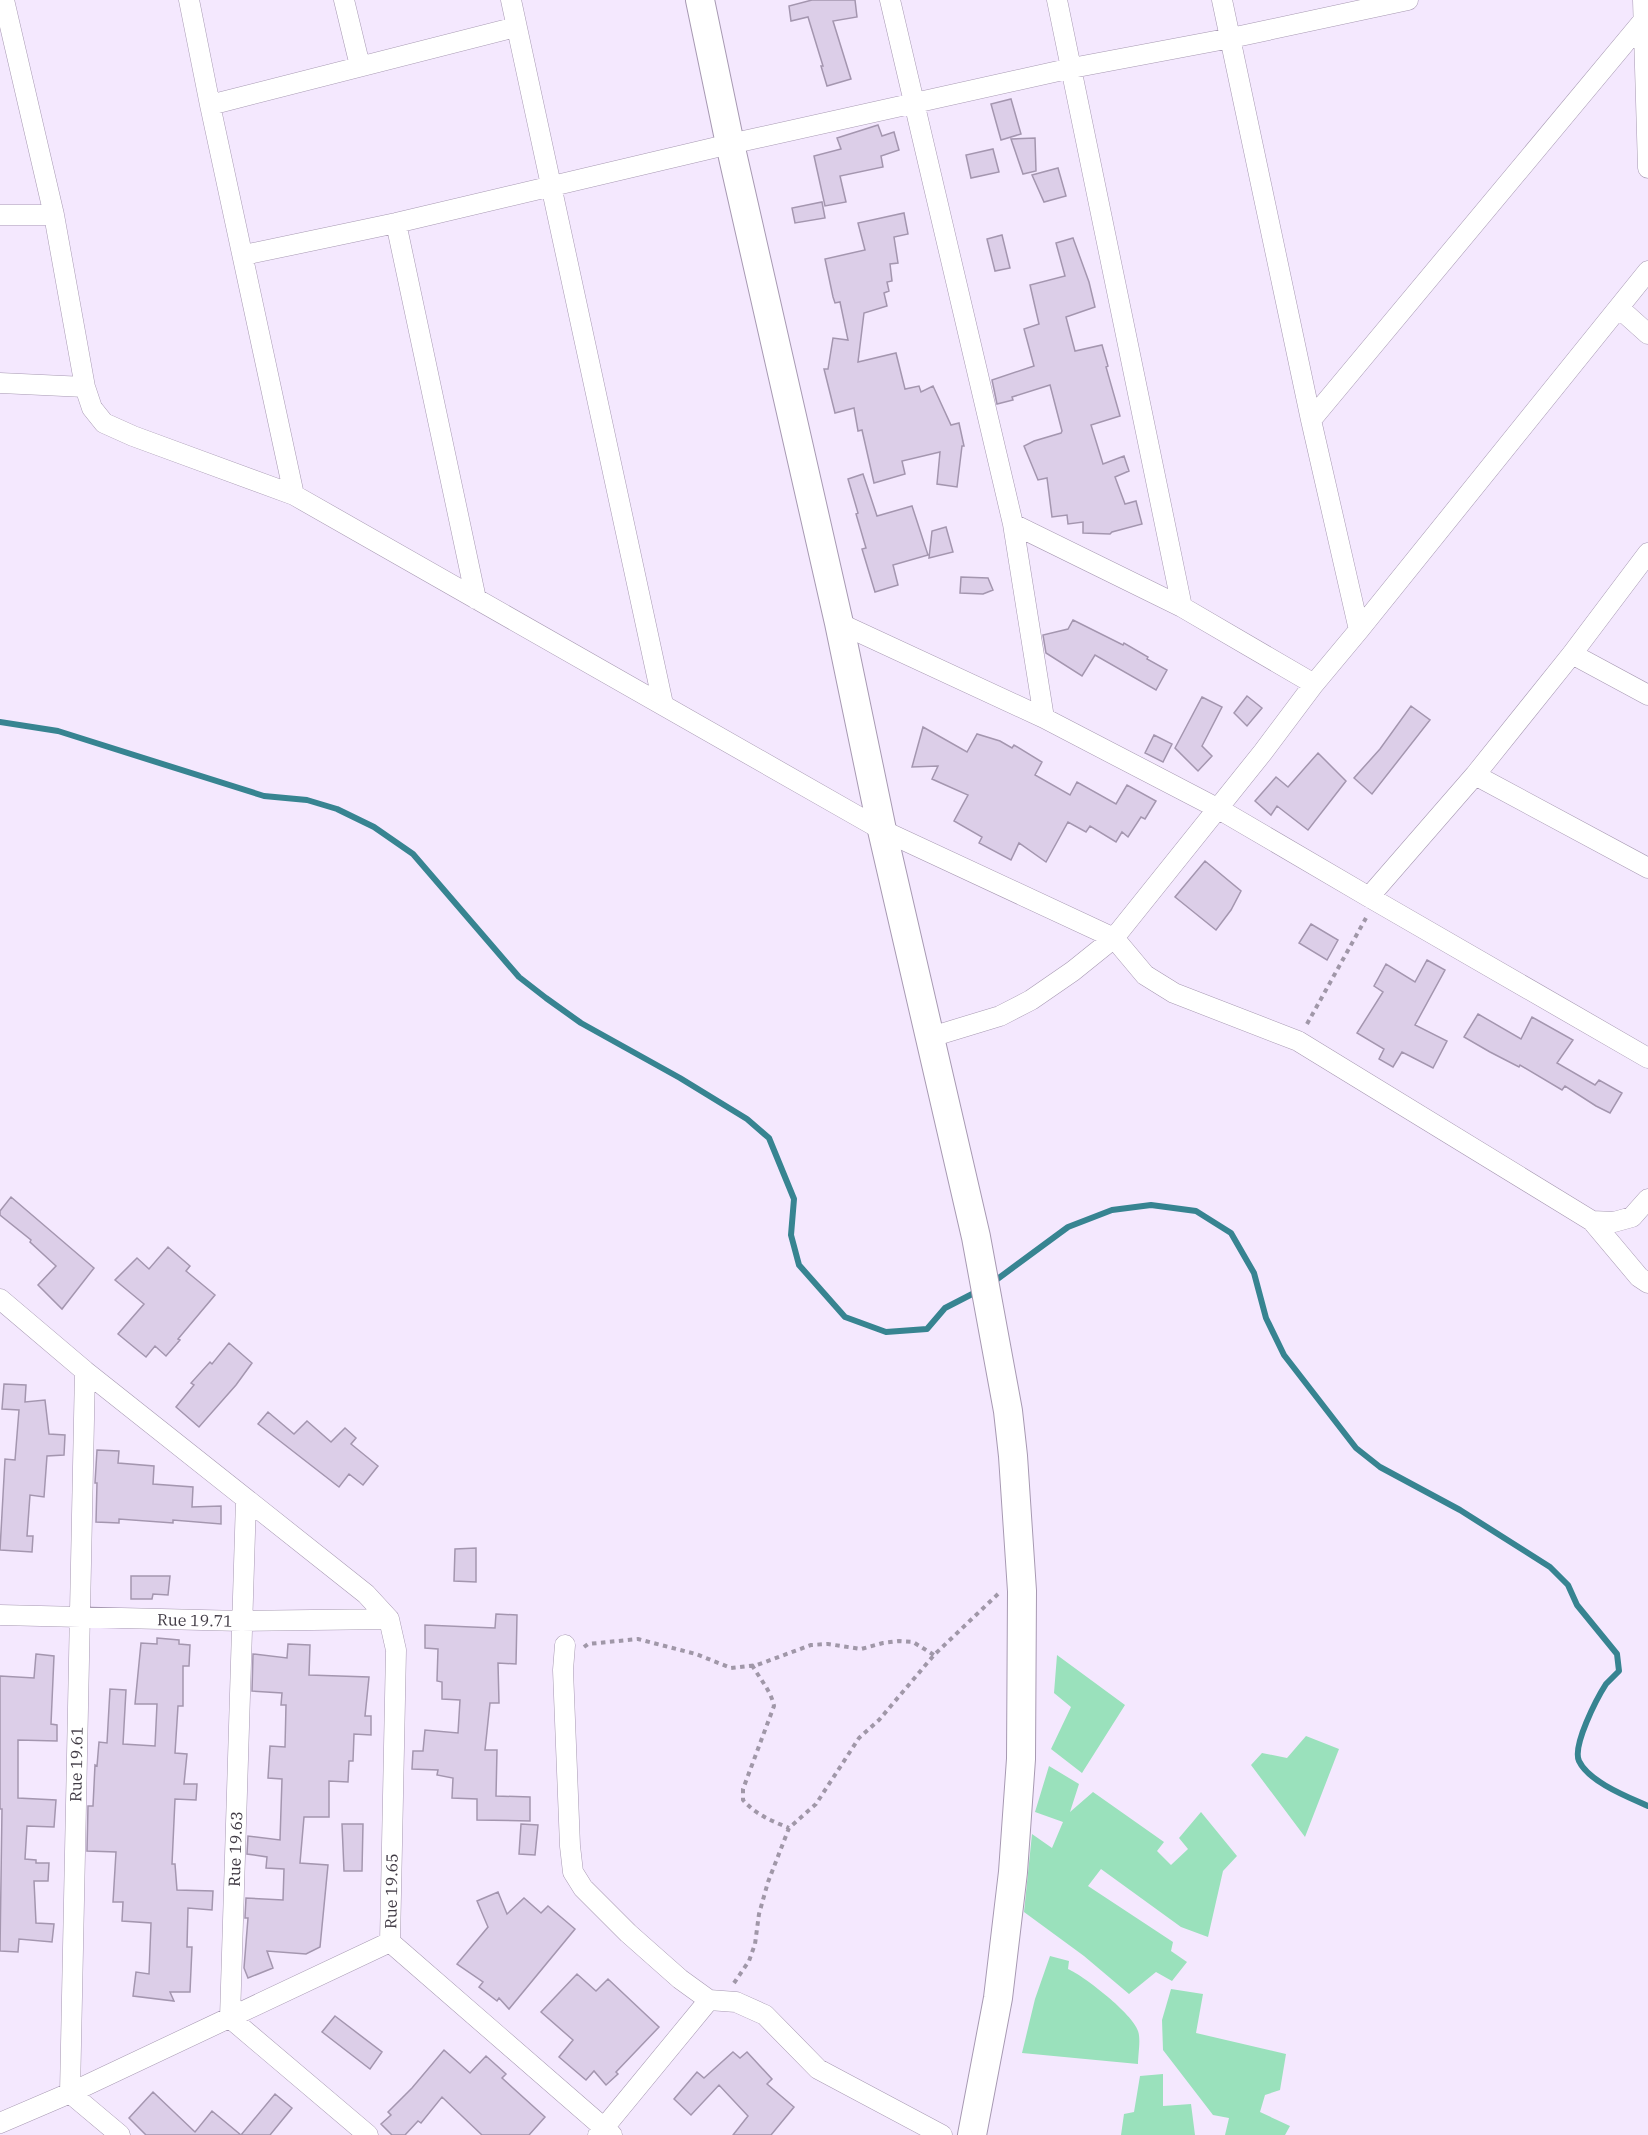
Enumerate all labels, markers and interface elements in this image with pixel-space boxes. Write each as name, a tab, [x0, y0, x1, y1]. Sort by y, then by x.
street label: Rue 19.71	[157, 1609, 233, 1631]
street label: Rue 19.61	[65, 1726, 87, 1802]
street label: Rue 19.63	[224, 1811, 246, 1887]
street label: Rue 19.65	[380, 1853, 402, 1929]

